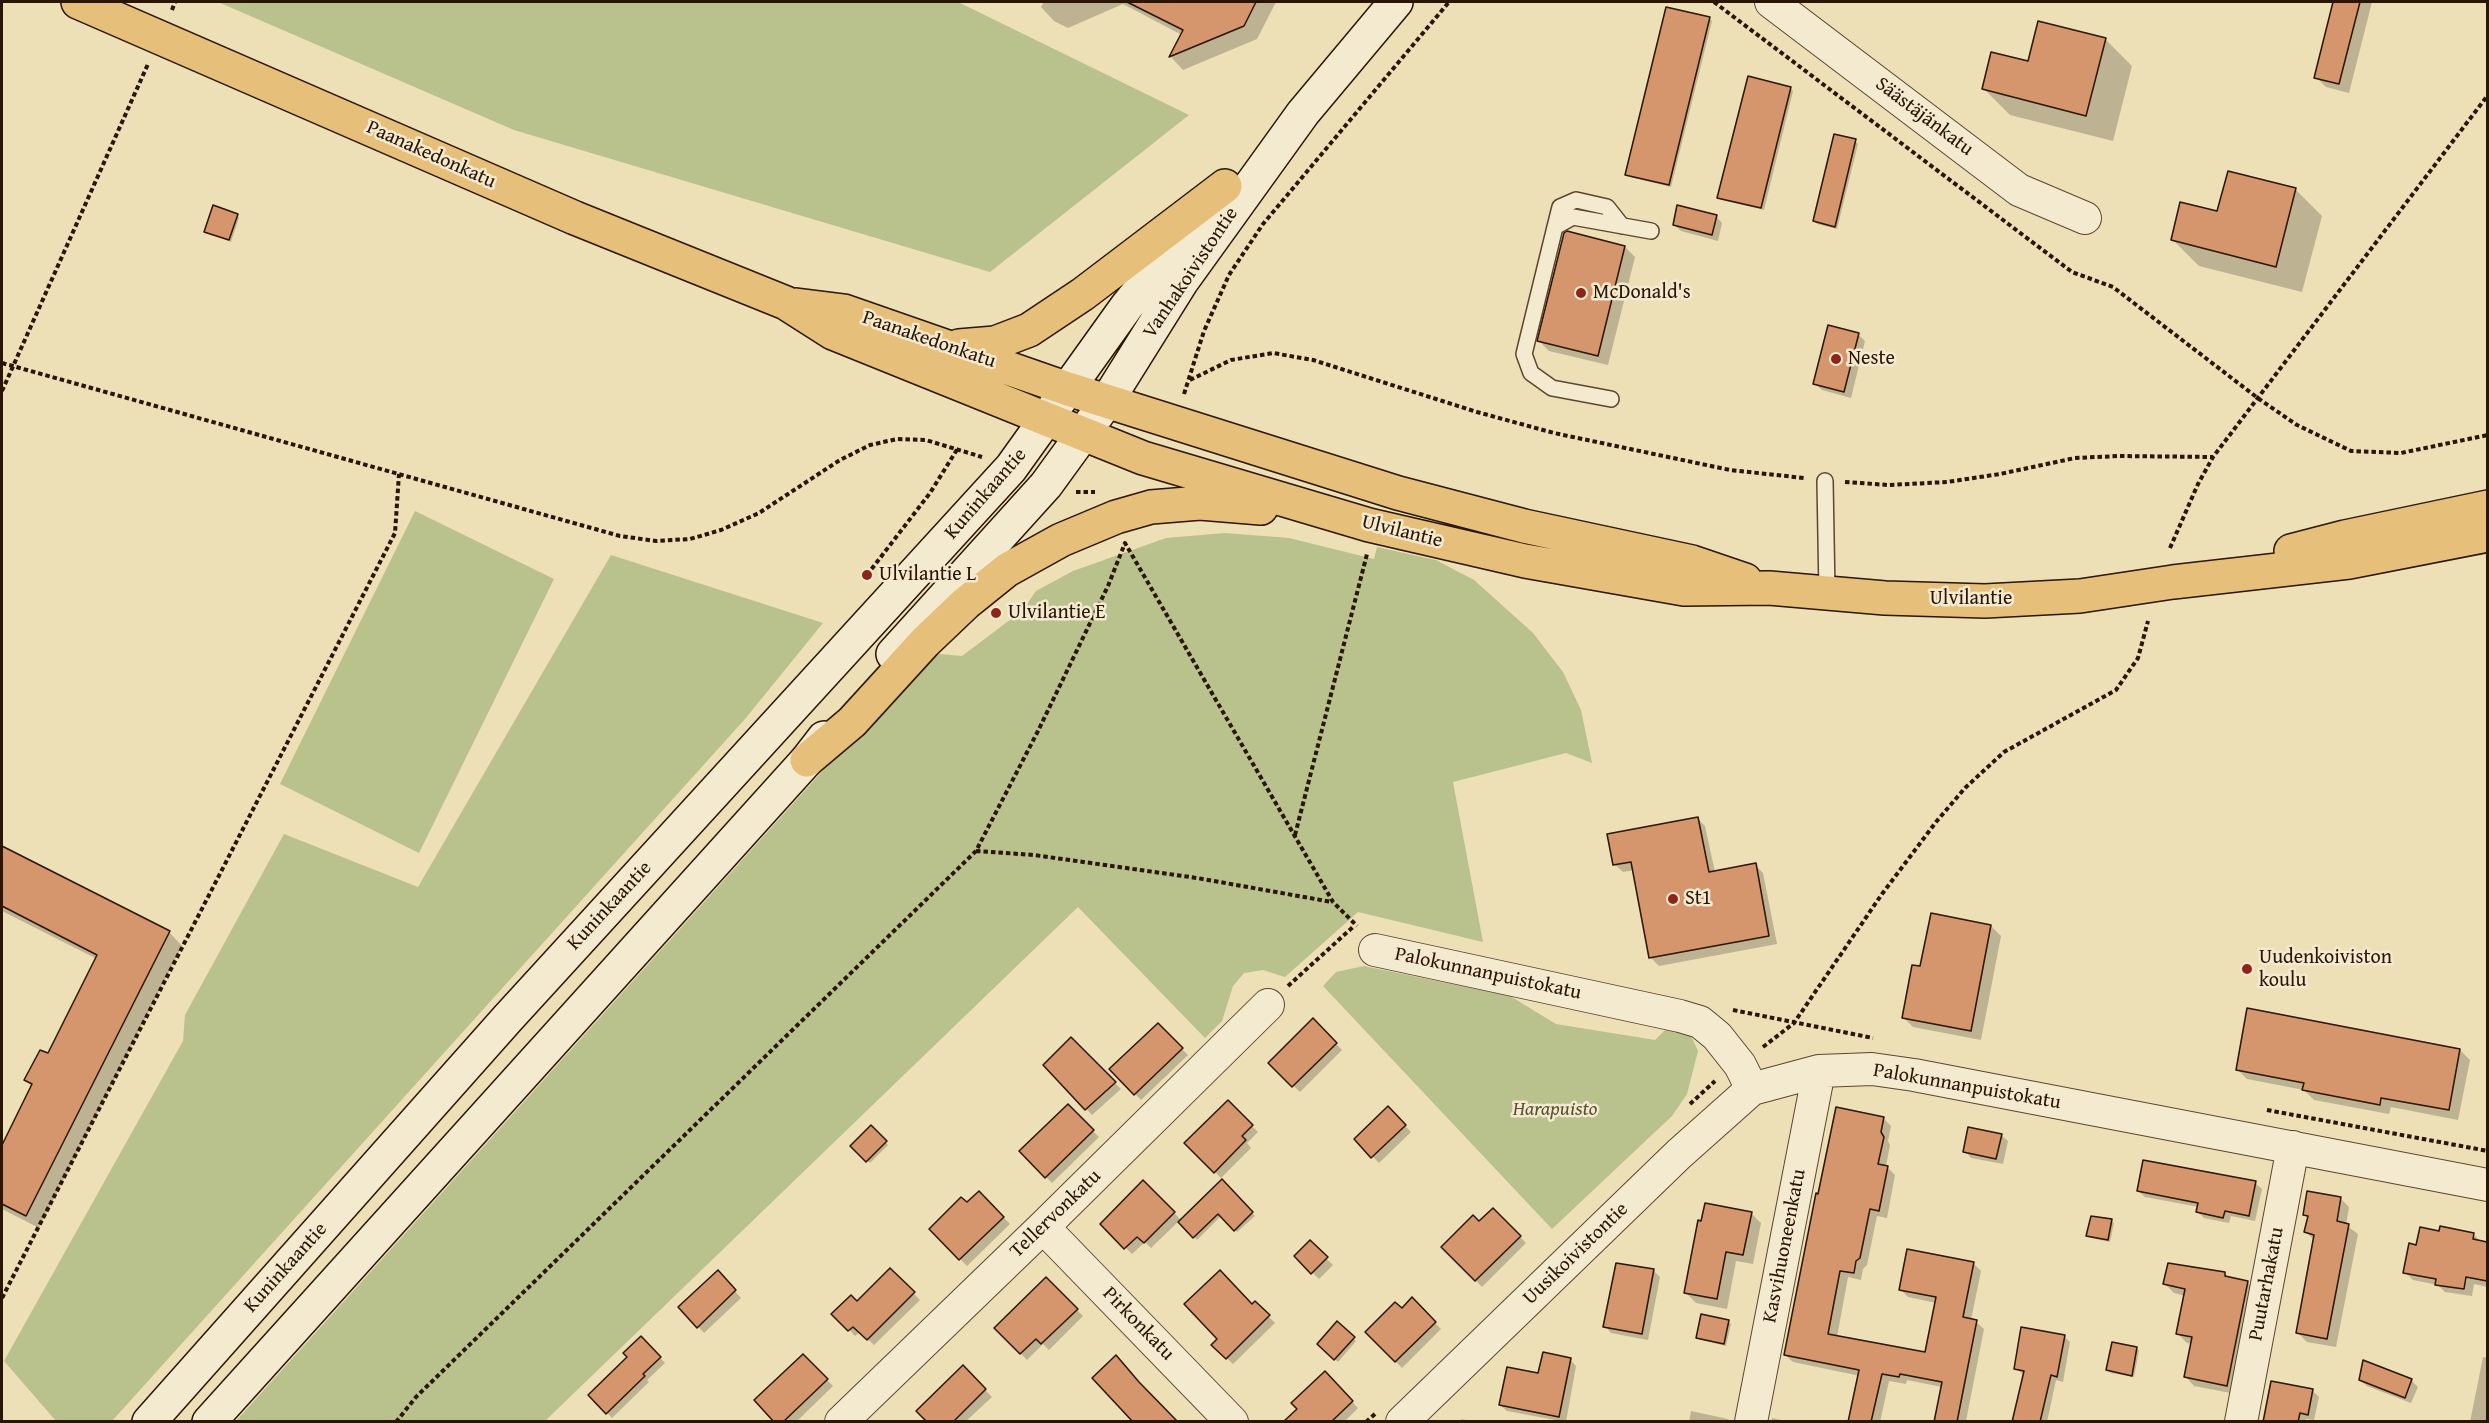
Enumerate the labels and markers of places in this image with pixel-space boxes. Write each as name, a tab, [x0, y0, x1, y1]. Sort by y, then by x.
place label: McDonald's	[1593, 281, 1691, 305]
marker: McDonald's	[1574, 286, 1588, 300]
place label: Neste	[1848, 347, 1895, 371]
marker: Neste	[1829, 352, 1843, 366]
place label: Ulvilantie L	[879, 563, 976, 587]
marker: Ulvilantie L	[860, 568, 874, 582]
place label: Ulvilantie E	[1008, 601, 1105, 625]
marker: Ulvilantie E	[989, 606, 1003, 620]
place label: St1	[1685, 887, 1711, 911]
marker: St1	[1666, 892, 1680, 906]
place label: Uudenkoiviston koulu	[2259, 946, 2392, 993]
marker: Uudenkoiviston koulu	[2240, 962, 2254, 976]

